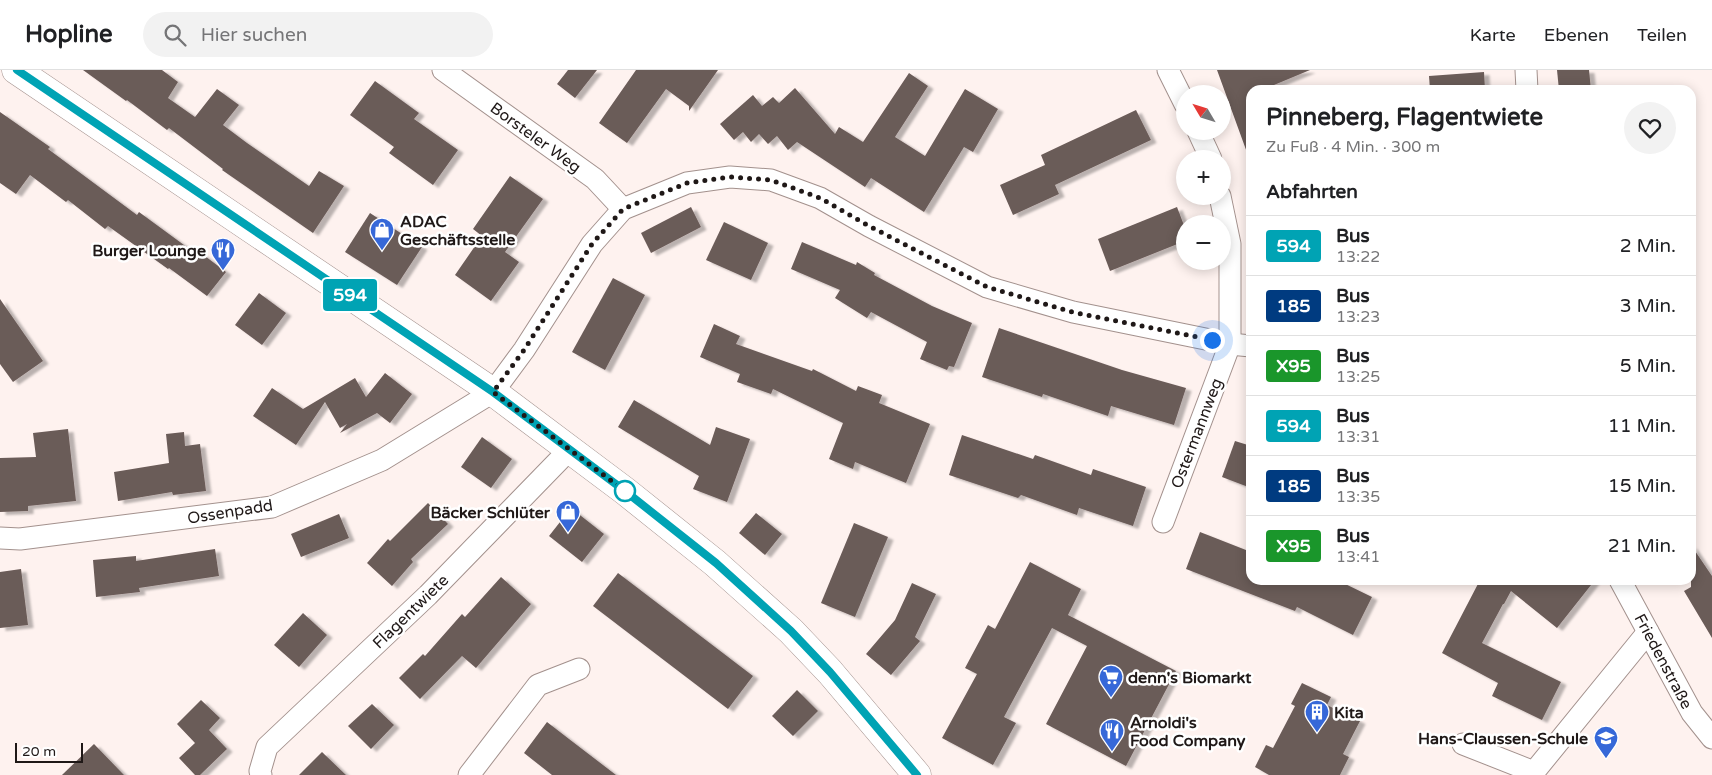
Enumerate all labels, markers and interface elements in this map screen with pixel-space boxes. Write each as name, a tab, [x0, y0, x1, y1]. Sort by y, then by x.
search box	[143, 12, 493, 57]
text: Hopline	[25, 20, 113, 49]
icon: search	[161, 21, 189, 49]
text: Hier suchen	[201, 24, 307, 46]
text: Karte	[1470, 24, 1516, 46]
text: Ebenen	[1544, 24, 1609, 46]
text: Teilen	[1637, 24, 1687, 46]
north arrow	[1176, 85, 1231, 140]
map controls	[1176, 85, 1231, 270]
street label: Borsteler Weg	[486, 98, 585, 177]
button: heart	[1624, 102, 1676, 154]
text: Pinneberg, Flagentwiete	[1266, 103, 1543, 132]
text: Zu Fuß · 4 Min. · 300 m	[1266, 137, 1440, 157]
button: +	[1176, 150, 1231, 205]
text: Abfahrten	[1266, 181, 1358, 203]
place label: ADAC Geschäftsstelle	[400, 212, 515, 250]
button: −	[1176, 215, 1231, 270]
shop icon: ADAC Geschäftsstelle	[369, 217, 395, 251]
text: Bus	[1336, 225, 1370, 247]
text: 594	[1277, 235, 1310, 257]
text: 2 Min.	[1620, 235, 1676, 257]
restaurant icon: Burger Lounge	[210, 237, 236, 271]
place label: Burger Lounge	[92, 241, 206, 261]
text: 13:22	[1336, 247, 1380, 267]
line badge: 594	[321, 279, 379, 311]
text: 594	[333, 284, 367, 306]
text: Bus	[1336, 285, 1370, 307]
text: 185	[1277, 295, 1310, 317]
text: 3 Min.	[1620, 295, 1676, 317]
text: 13:23	[1336, 307, 1380, 327]
your location	[1200, 328, 1225, 353]
text: Bus	[1336, 345, 1370, 367]
text: X95	[1276, 355, 1311, 377]
text: 5 Min.	[1620, 355, 1676, 377]
text: 13:25	[1336, 367, 1380, 387]
street label: Ostermannweg	[1167, 375, 1227, 491]
text: Bus	[1336, 405, 1370, 427]
text: 594	[1277, 415, 1310, 437]
text: 11 Min.	[1608, 415, 1676, 437]
text: 13:31	[1336, 427, 1380, 447]
text: Bus	[1336, 465, 1370, 487]
text: 185	[1277, 475, 1310, 497]
text: 15 Min.	[1608, 475, 1676, 497]
unlabelled marker	[614, 480, 636, 502]
text: 13:35	[1336, 487, 1380, 507]
street label: Ossenpadd	[186, 495, 274, 529]
shop icon: Bäcker Schlüter	[555, 499, 581, 533]
place label: Bäcker Schlüter	[430, 503, 551, 523]
text: Bus	[1336, 525, 1370, 547]
text: X95	[1276, 535, 1311, 557]
text: 21 Min.	[1608, 535, 1676, 557]
text: 13:41	[1336, 547, 1380, 567]
street label: Flagentwiete	[368, 570, 453, 653]
street label: Friedenstraße	[1630, 610, 1697, 713]
supermarket icon: denn's Biomarkt	[1098, 664, 1124, 698]
place label: denn's Biomarkt	[1128, 668, 1252, 688]
building icon: Kita	[1304, 699, 1330, 733]
place label: Kita	[1334, 703, 1364, 723]
place label: Arnoldi's Food Company	[1130, 713, 1246, 751]
restaurant icon: Arnoldi's Food Company	[1099, 718, 1125, 752]
school or university icon: Hans-Claussen-Schule	[1593, 725, 1619, 759]
place label: Hans-Claussen-Schule	[1418, 729, 1588, 749]
scale bar	[15, 740, 82, 763]
text: 20 m	[22, 743, 56, 760]

